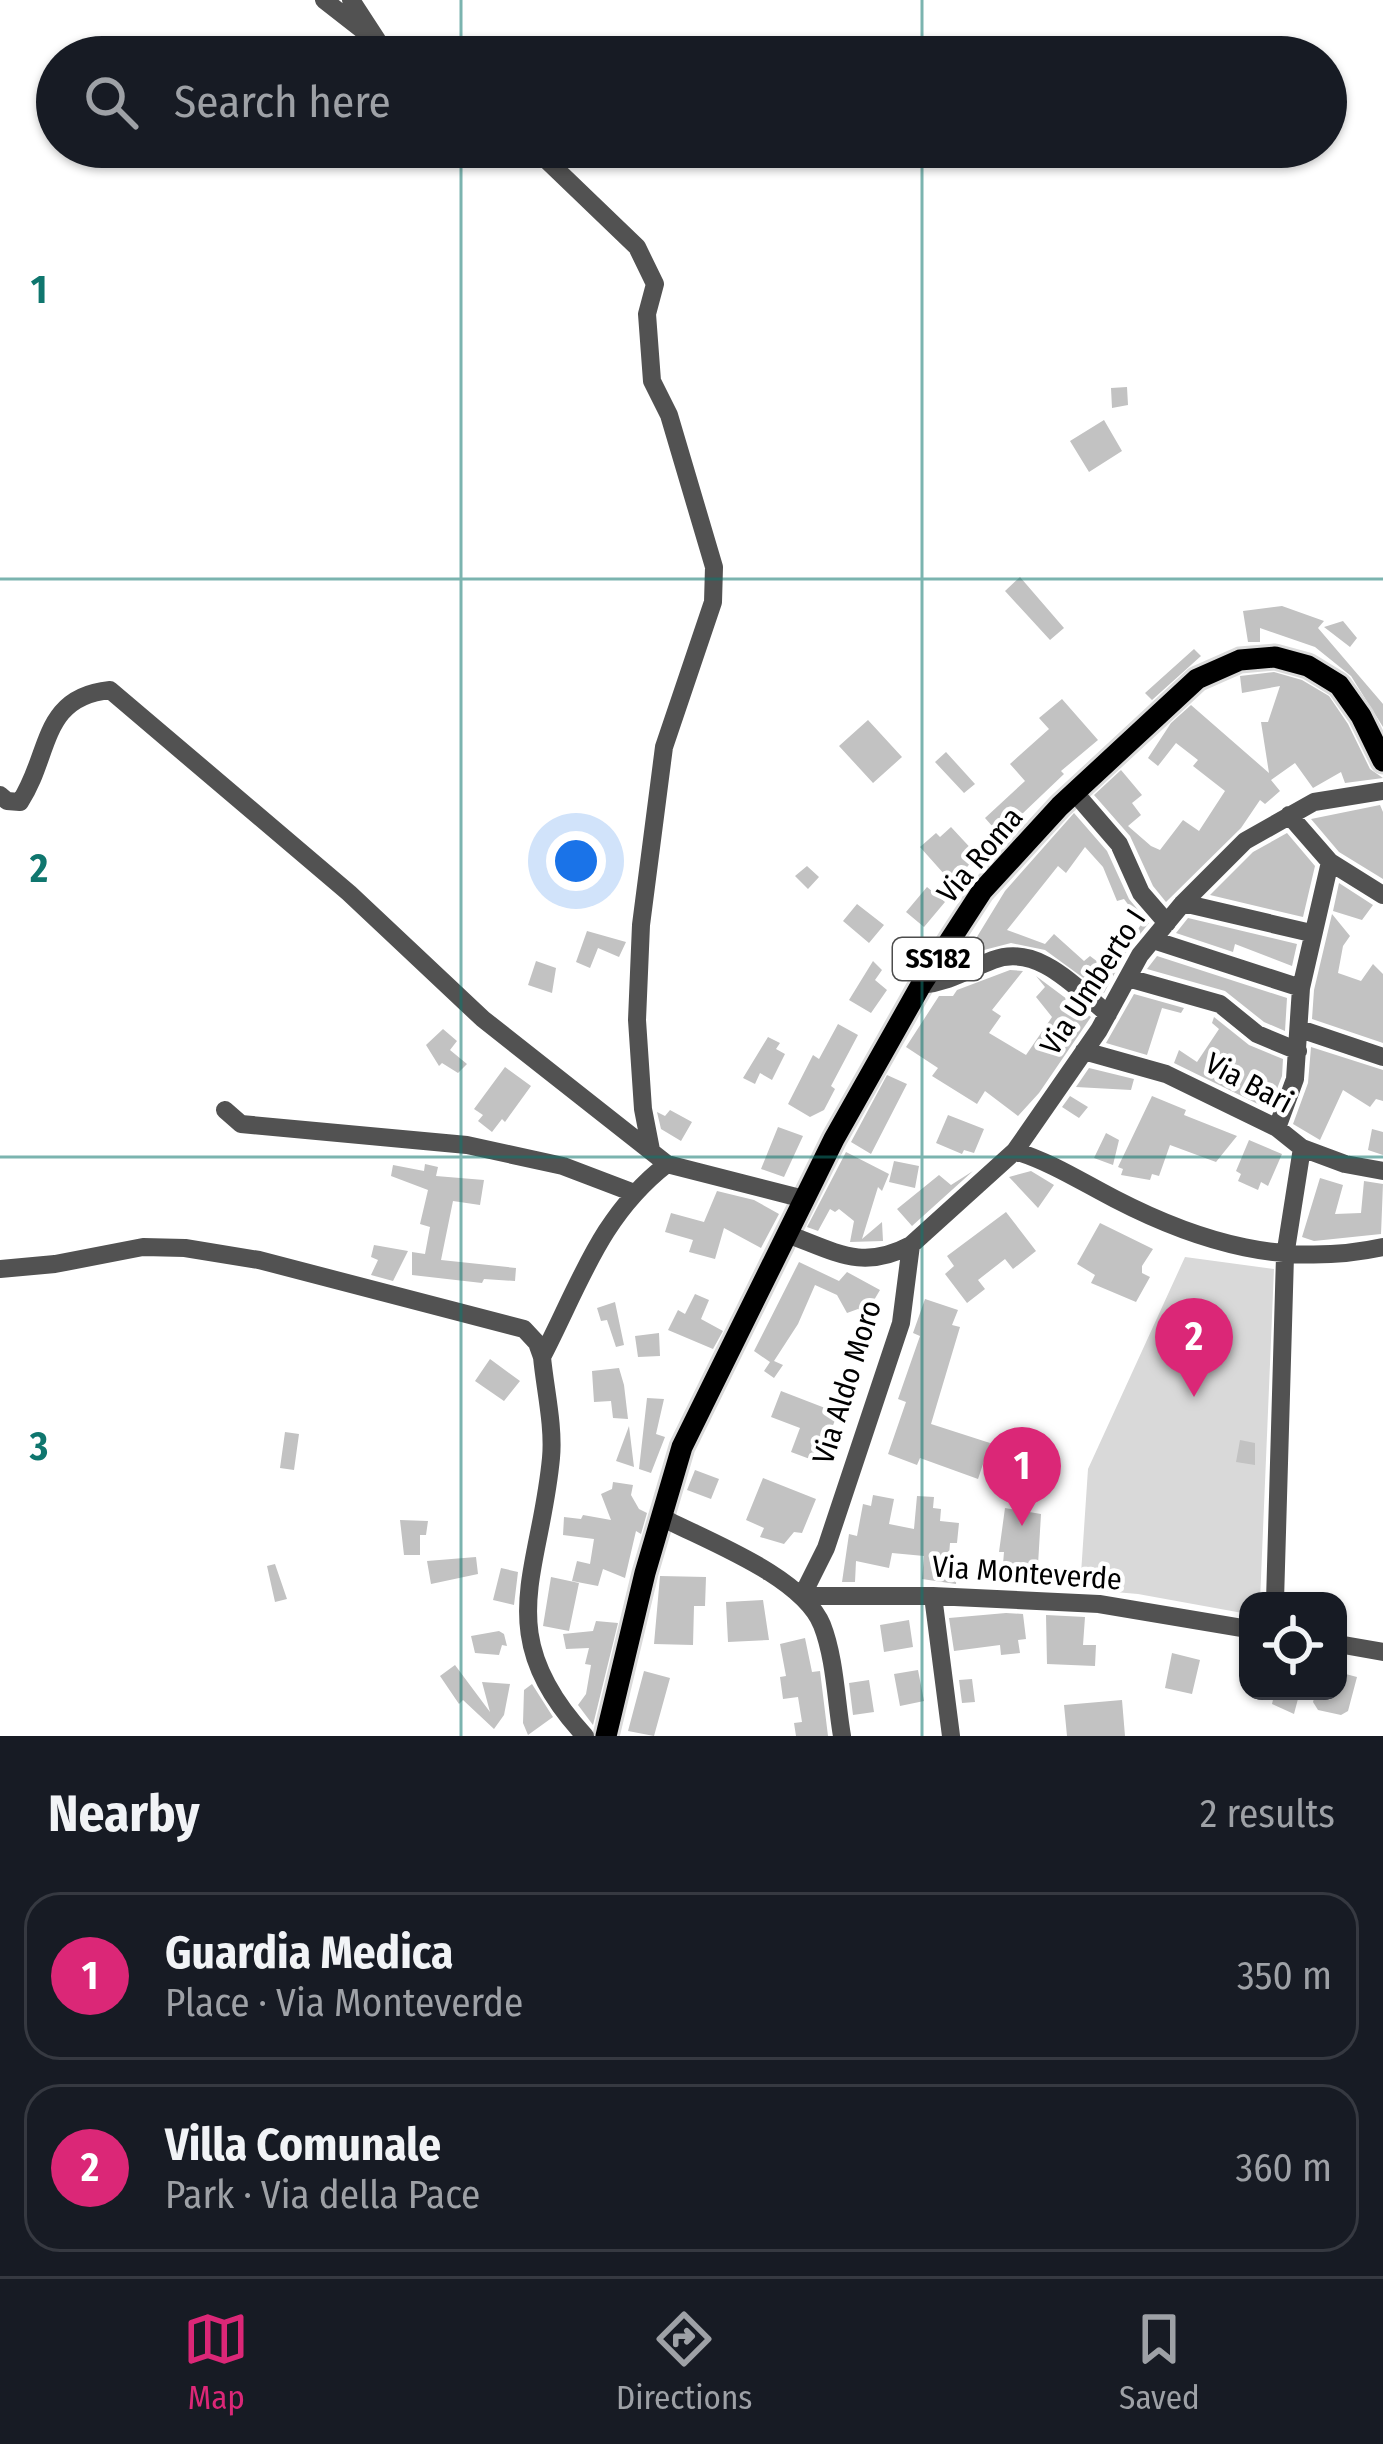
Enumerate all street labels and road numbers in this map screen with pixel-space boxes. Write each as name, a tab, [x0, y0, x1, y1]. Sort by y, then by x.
street label: Via Roma	[930, 800, 1030, 910]
street label: Via Umberto I	[1033, 902, 1153, 1062]
road number: SS182	[893, 938, 983, 980]
street label: Via Bari	[1199, 1045, 1299, 1121]
street label: Via Aldo Moro	[805, 1296, 889, 1468]
street label: Via Monteverde	[931, 1548, 1123, 1598]

